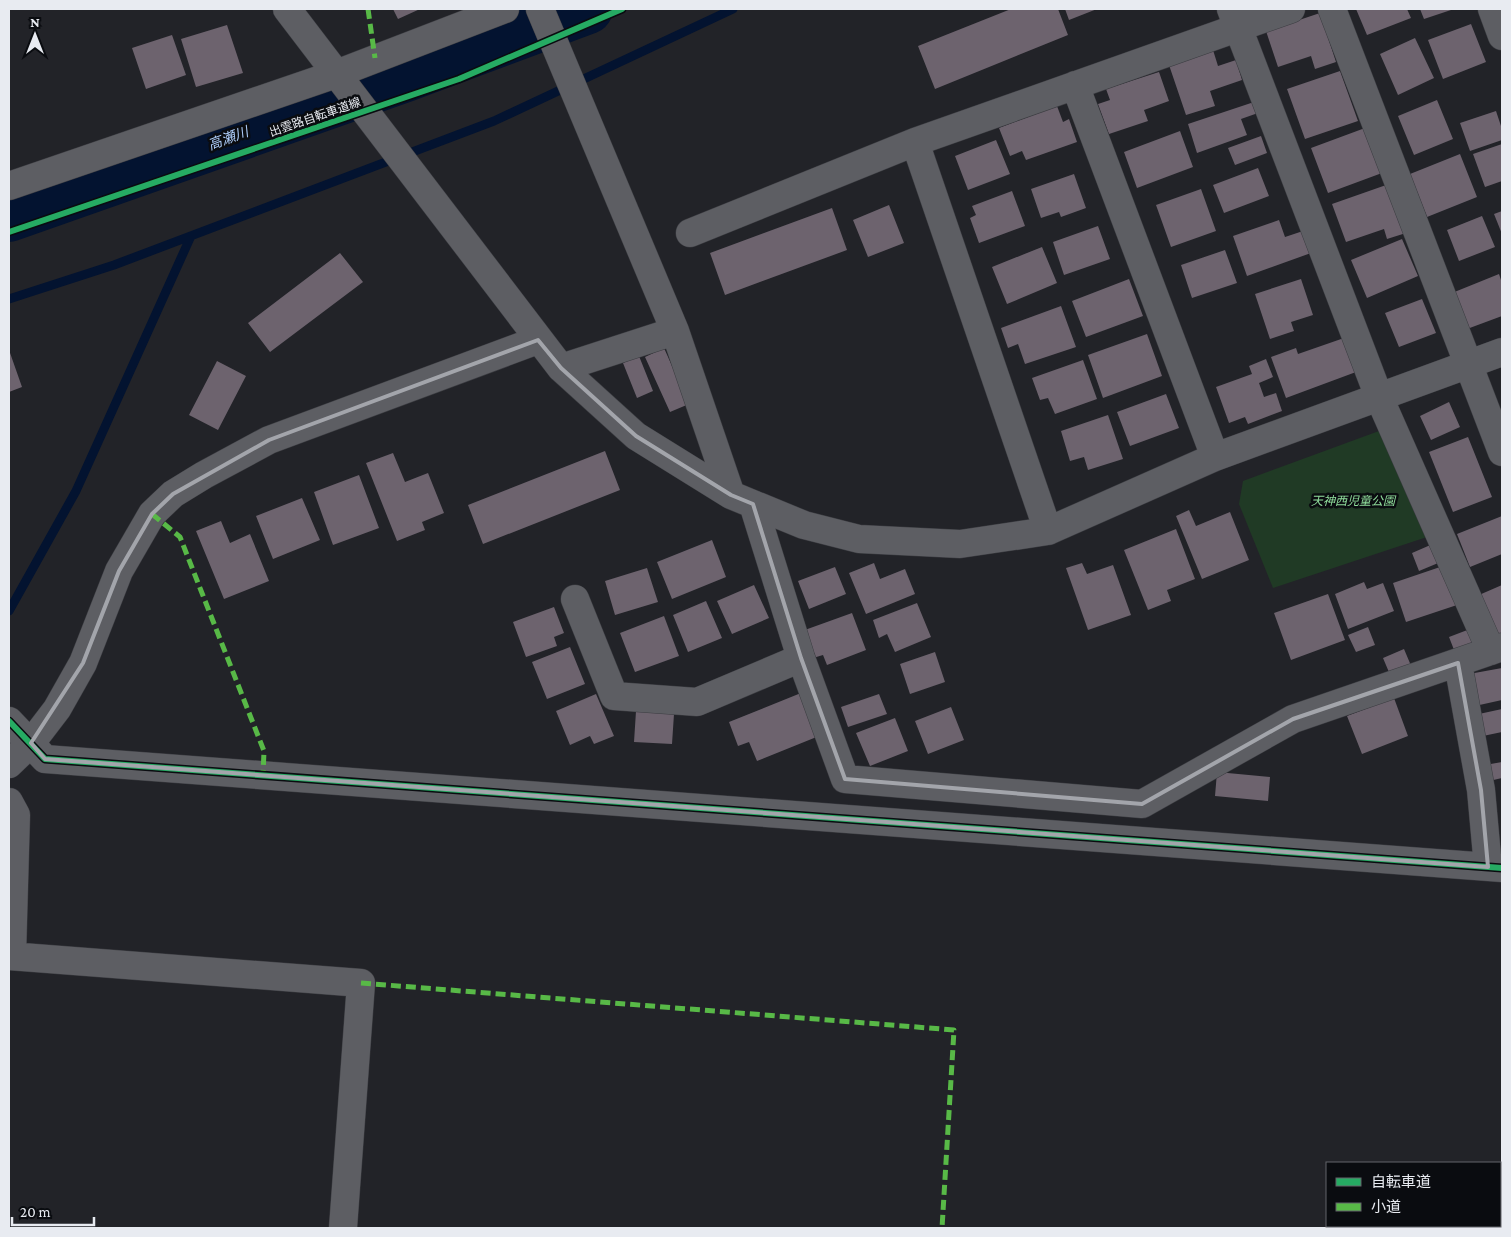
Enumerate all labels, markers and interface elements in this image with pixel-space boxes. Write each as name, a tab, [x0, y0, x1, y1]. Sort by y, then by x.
north arrow	[10, 10, 60, 60]
text: N	[30, 14, 40, 30]
street label: 出雲路自転車道線	[267, 95, 363, 139]
water label: 高瀬川	[206, 123, 252, 153]
park label: 天神西児童公園	[1311, 494, 1397, 508]
legend	[1326, 1162, 1501, 1227]
text: 自転車道	[1371, 1174, 1431, 1190]
scale bar	[12, 1194, 95, 1226]
text: 小道	[1371, 1199, 1401, 1215]
text: 20 m	[20, 1204, 51, 1220]

